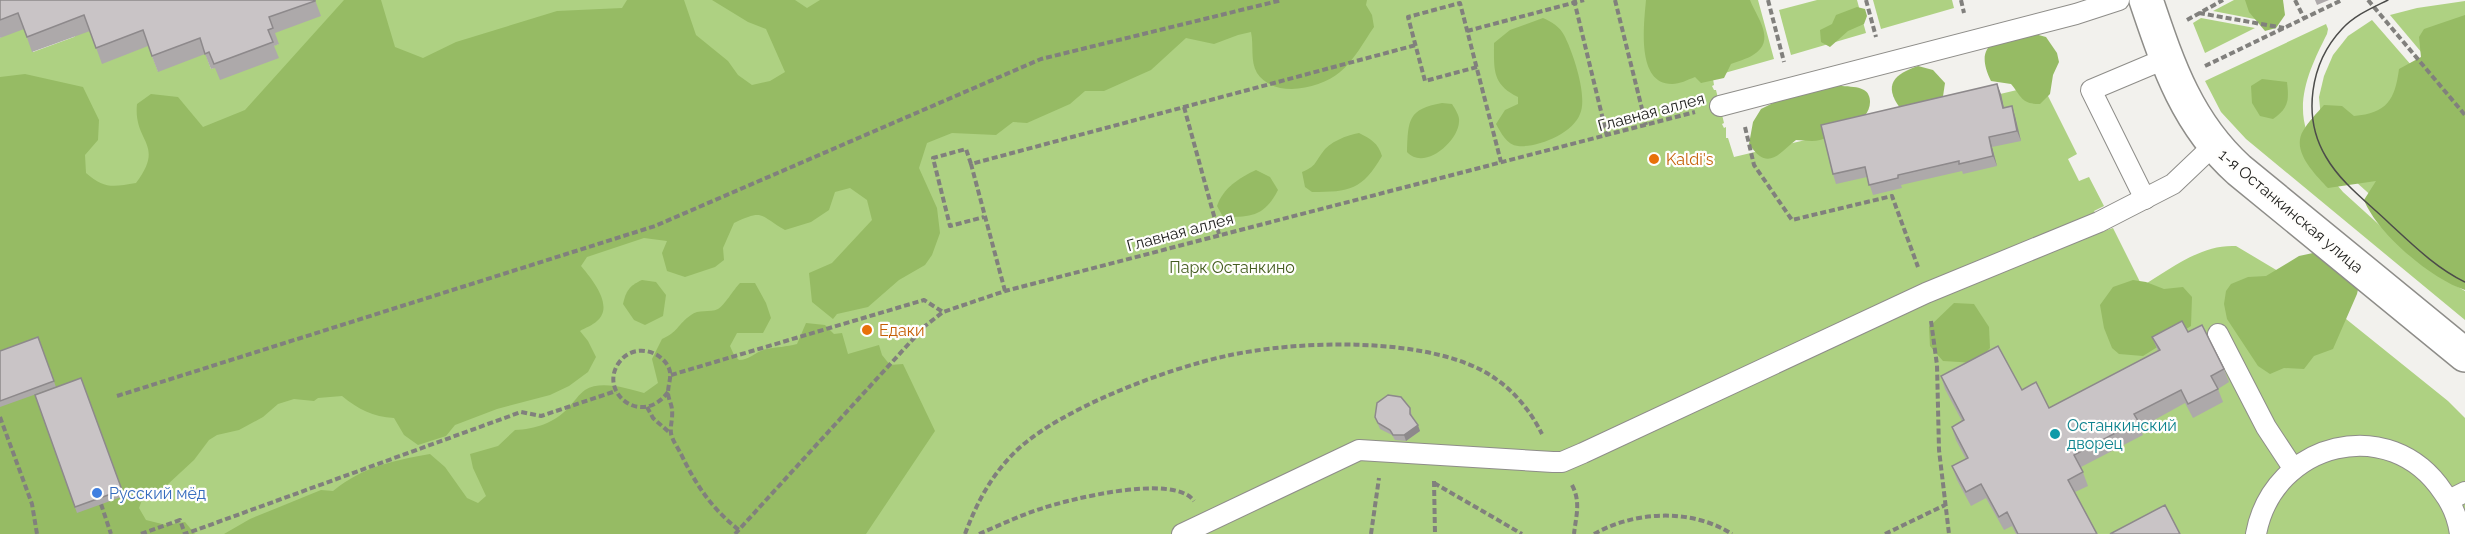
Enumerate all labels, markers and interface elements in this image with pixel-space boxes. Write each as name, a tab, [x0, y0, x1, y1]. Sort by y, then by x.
street label: Главная аллея	[1596, 89, 1706, 135]
street label: 1-я Останкинская улица	[2215, 145, 2367, 277]
place label: Kaldi's	[1666, 150, 1714, 169]
marker: Kaldi's	[1647, 152, 1661, 166]
street label: Главная аллея	[1125, 209, 1235, 255]
park label: Парк Останкино	[1169, 258, 1295, 277]
place label: Едаки	[879, 321, 925, 340]
marker: Едаки	[860, 323, 874, 337]
place label: Останкинский дворец	[2067, 416, 2177, 453]
marker: Останкинский дворец	[2048, 427, 2062, 441]
place label: Русский мёд	[109, 484, 206, 503]
marker: Русский мёд	[90, 486, 104, 500]

